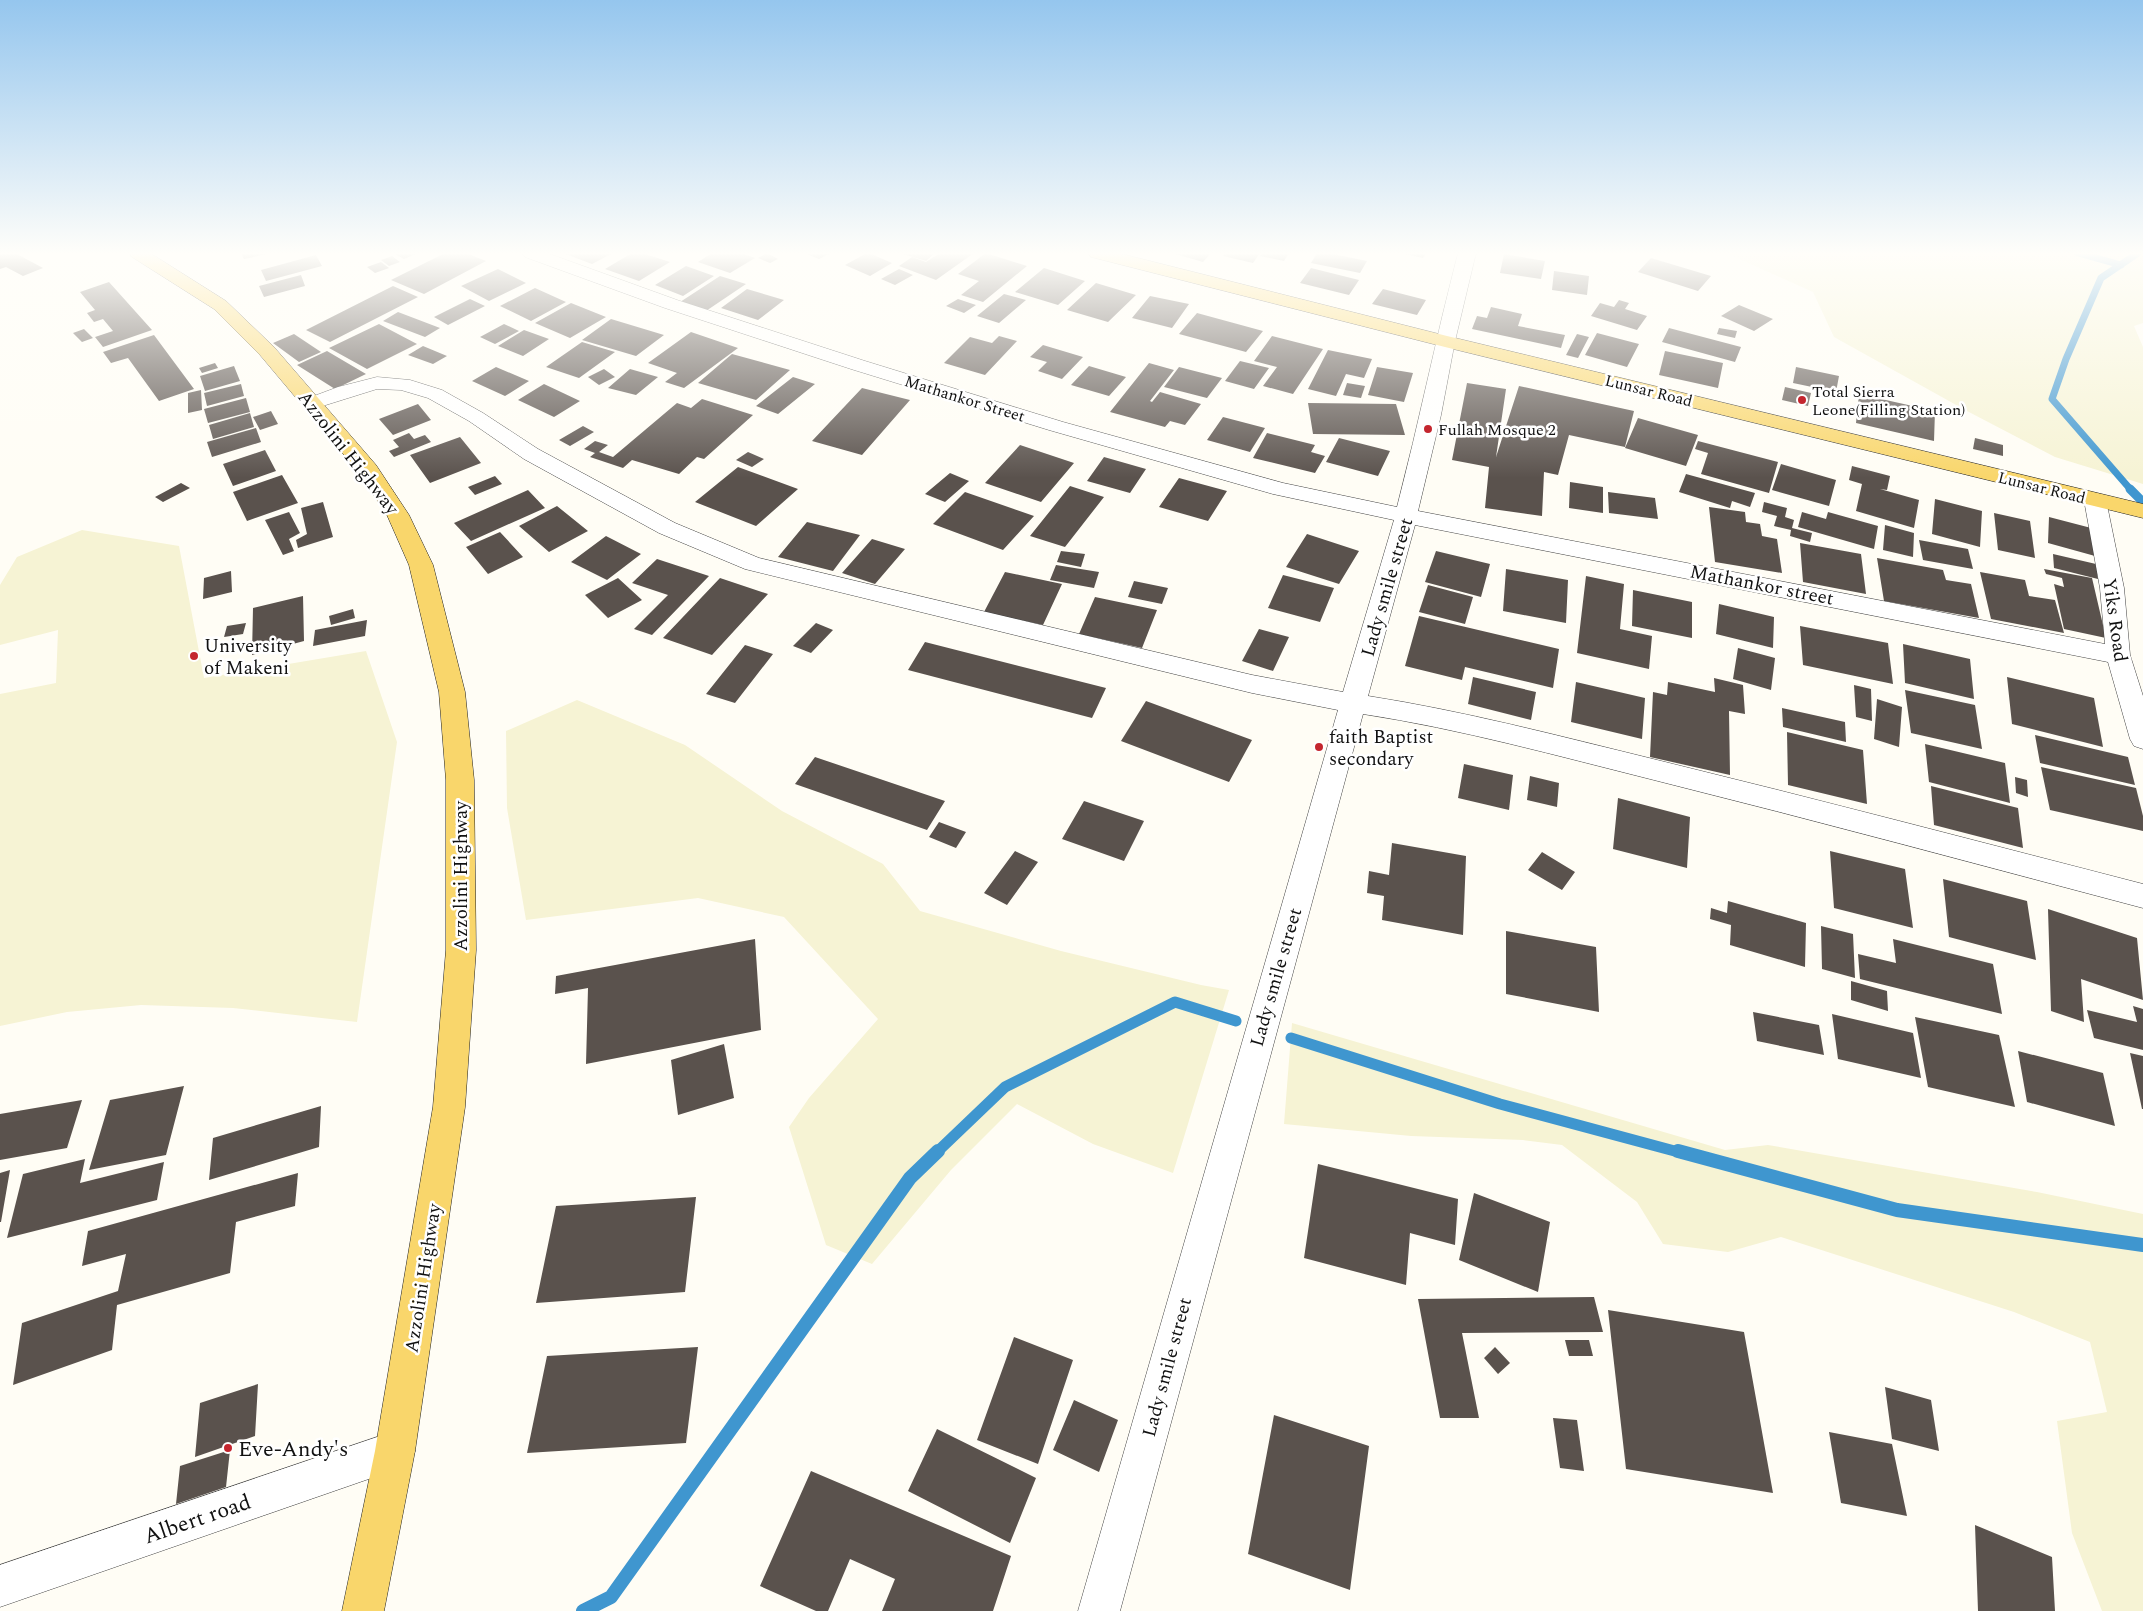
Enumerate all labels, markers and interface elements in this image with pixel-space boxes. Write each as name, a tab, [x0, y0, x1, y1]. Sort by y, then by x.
street label: Lunsar Road	[1602, 368, 1695, 413]
street label: Mathankor Street	[902, 369, 1028, 429]
place label: Total Sierra Leone(Filling Station)	[1812, 380, 1965, 422]
street label: Azzolini Highway	[290, 385, 406, 522]
marker: Total Sierra Leone(Filling Station)	[1796, 394, 1808, 406]
place label: Fullah Mosque 2	[1438, 418, 1556, 442]
marker: Fullah Mosque 2	[1422, 423, 1434, 435]
street label: Lunsar Road	[1995, 465, 2088, 510]
street label: Lady smile street	[1354, 514, 1421, 660]
street label: Mathankor street	[1687, 557, 1836, 614]
street label: Yiks Road	[2094, 576, 2135, 664]
place label: University of Makeni	[204, 632, 293, 683]
marker: University of Makeni	[188, 650, 200, 662]
place label: faith Baptist secondary	[1329, 723, 1434, 774]
marker: faith Baptist secondary	[1313, 741, 1325, 753]
street label: Azzolini Highway	[447, 800, 476, 951]
street label: Lady smile street	[1243, 904, 1310, 1050]
street label: Azzolini Highway	[397, 1201, 450, 1355]
street label: Lady smile street	[1135, 1294, 1200, 1440]
place label: Eve-Andy's	[238, 1433, 349, 1466]
marker: Eve-Andy's	[222, 1442, 234, 1454]
street label: Albert road	[139, 1486, 256, 1553]

